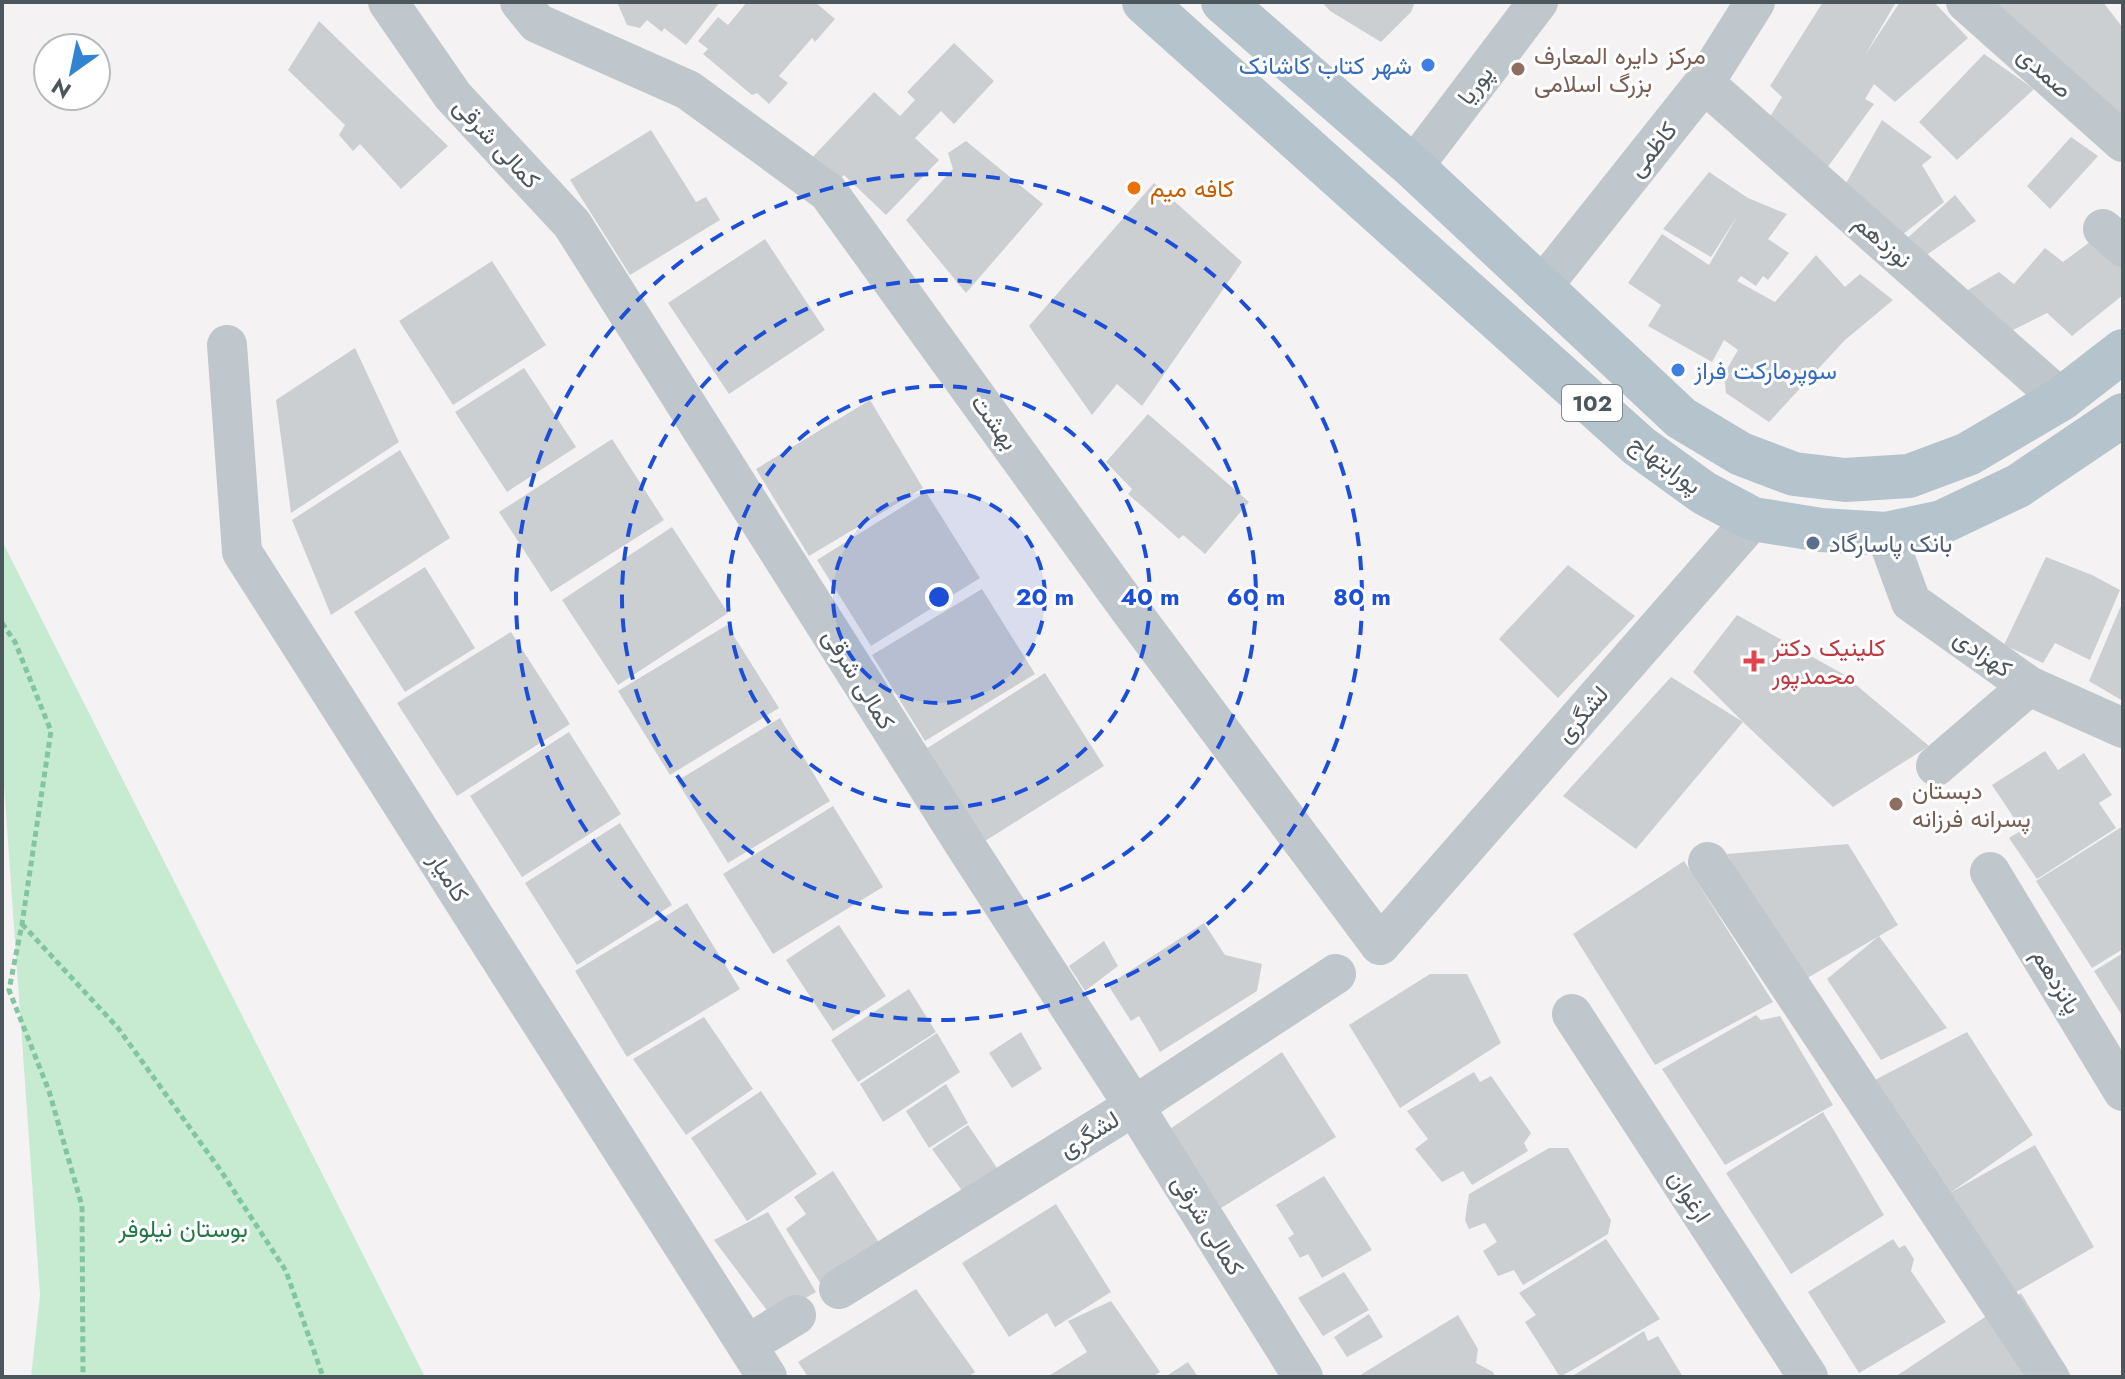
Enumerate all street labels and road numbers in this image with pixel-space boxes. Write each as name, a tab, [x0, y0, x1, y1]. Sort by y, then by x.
street label: صمدی	[2010, 38, 2080, 106]
street label: پوریا	[1449, 58, 1501, 112]
street label: کمالی شرقی	[446, 90, 548, 196]
street label: کاظمی	[1619, 114, 1685, 184]
street label: نوزدهم	[1846, 206, 1920, 276]
road number: 102	[1562, 385, 1622, 421]
street label: بهشت	[963, 387, 1027, 457]
street label: پورابتهاج	[1623, 425, 1709, 503]
street label: کهزادی	[1947, 620, 2019, 686]
street label: کمالی شرقی	[814, 622, 904, 736]
street label: لشگری	[1547, 678, 1617, 750]
street label: کامیار	[420, 844, 478, 909]
street label: پانزدهم	[2024, 941, 2090, 1021]
street label: لشگری	[1052, 1102, 1126, 1166]
street label: ارغوان	[1660, 1163, 1720, 1229]
street label: کمالی شرقی	[1163, 1168, 1253, 1282]

